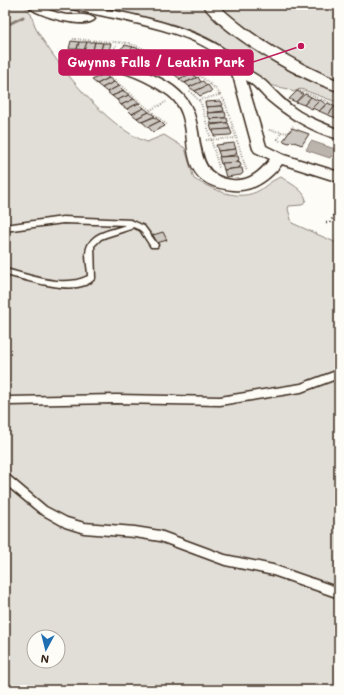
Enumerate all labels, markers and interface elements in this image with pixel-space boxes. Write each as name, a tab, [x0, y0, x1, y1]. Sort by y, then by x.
callout: Gwynns Falls / Leakin Park	[59, 50, 253, 75]
text: Gwynns Falls / Leakin Park	[67, 53, 245, 71]
north arrow	[26, 629, 66, 669]
text: N	[40, 651, 50, 667]

